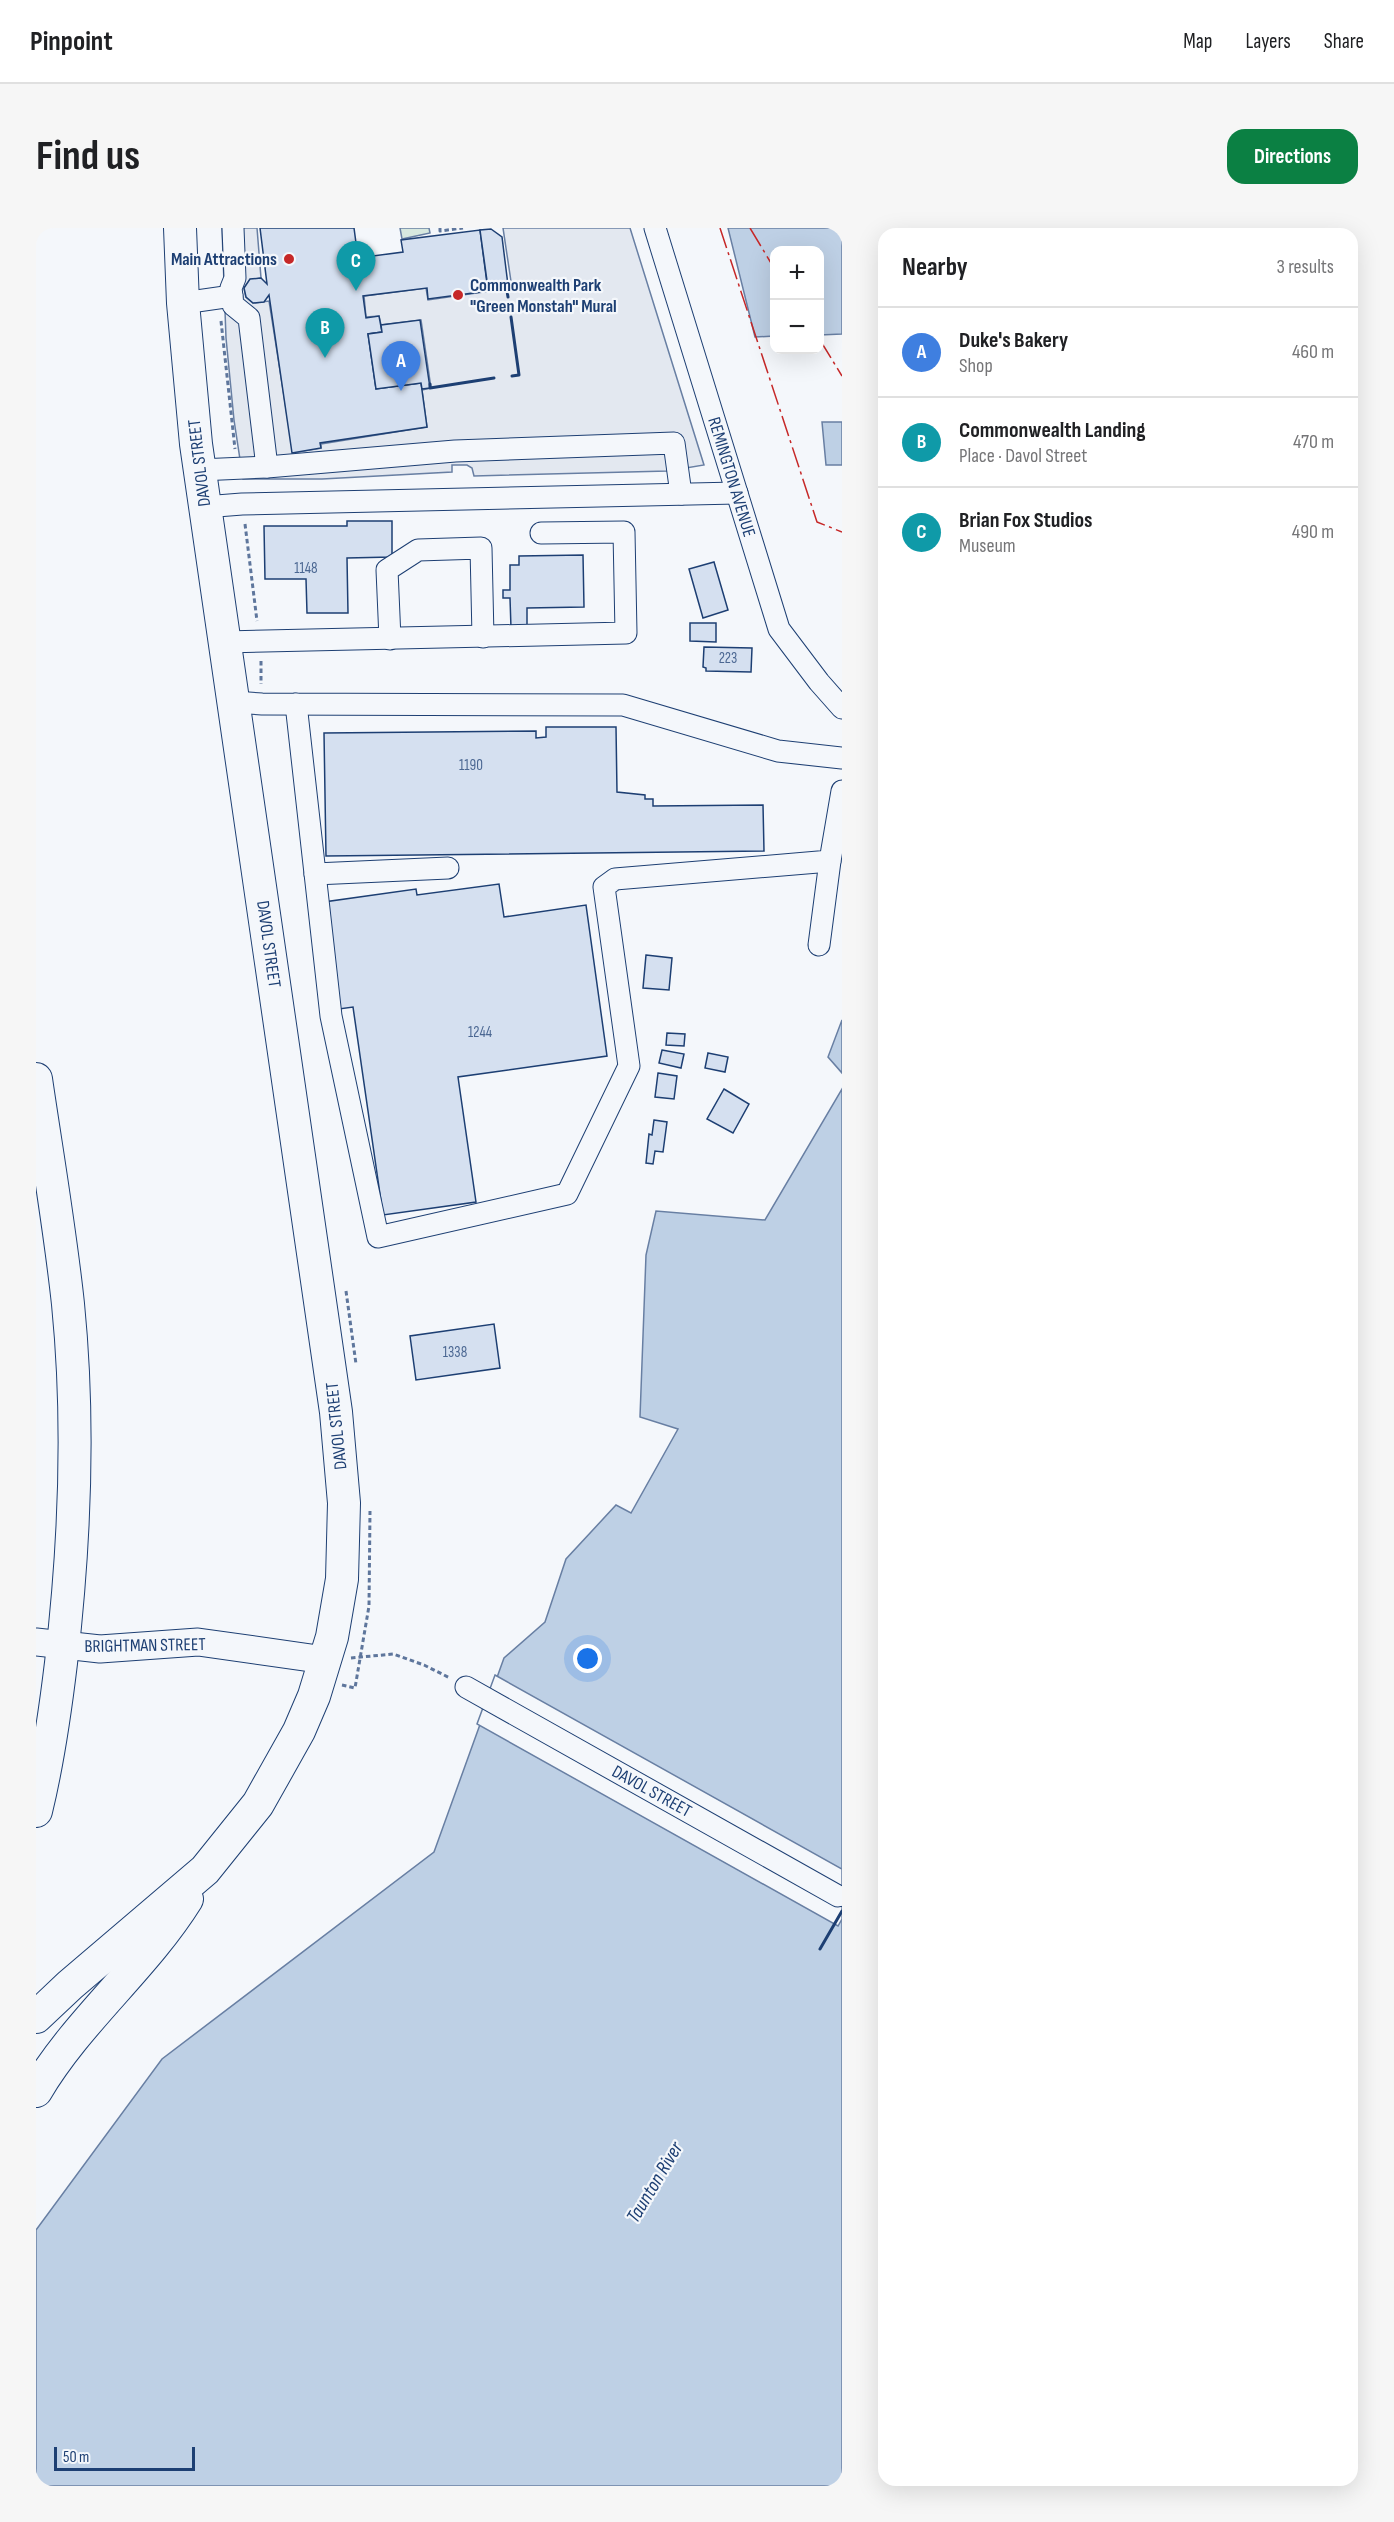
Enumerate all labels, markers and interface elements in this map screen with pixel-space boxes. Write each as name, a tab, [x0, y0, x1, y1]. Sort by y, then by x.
text: Pinpoint	[30, 25, 113, 58]
text: Map	[1183, 29, 1212, 54]
text: Layers	[1245, 29, 1291, 54]
text: Share	[1324, 29, 1364, 54]
button: Directions	[1227, 129, 1358, 184]
text: Find us	[36, 131, 140, 182]
pin: C	[336, 242, 376, 291]
map controls	[770, 246, 824, 354]
button: +	[770, 246, 824, 300]
place label: Main Attractions	[171, 249, 277, 270]
marker: Main Attractions	[282, 252, 296, 266]
text: Nearby	[902, 252, 968, 283]
text: 3 results	[1277, 255, 1334, 279]
place label: Commonwealth Park "Green Monstah" Mural	[470, 275, 617, 317]
marker: Commonwealth Park "Green Monstah" Mural	[451, 288, 465, 302]
button: −	[770, 300, 824, 354]
pin: B	[306, 308, 344, 358]
text: Duke's Bakery	[959, 327, 1068, 354]
text: A	[917, 340, 926, 364]
text: 460 m	[1292, 340, 1334, 364]
pin: A	[382, 342, 421, 391]
text: Shop	[959, 354, 993, 378]
street label: REMINGTON AVENUE	[703, 415, 760, 540]
text: Commonwealth Landing	[959, 417, 1145, 444]
street label: DAVOL STREET	[184, 418, 215, 508]
text: B	[917, 430, 926, 454]
text: 470 m	[1293, 430, 1334, 454]
text: Place · Davol Street	[959, 444, 1087, 468]
text: Brian Fox Studios	[959, 507, 1093, 534]
text: C	[916, 520, 927, 544]
text: 490 m	[1292, 520, 1334, 544]
text: Museum	[959, 534, 1016, 558]
house number: 1148	[294, 559, 318, 578]
house number: 223	[719, 649, 737, 668]
house number: 1190	[459, 756, 483, 775]
street label: DAVOL STREET	[252, 899, 285, 989]
house number: 1244	[468, 1023, 492, 1042]
house number: 1338	[443, 1343, 467, 1362]
street label: DAVOL STREET	[321, 1381, 352, 1471]
street label: BRIGHTMAN STREET	[84, 1634, 206, 1657]
your location	[573, 1644, 602, 1673]
street label: DAVOL STREET	[608, 1761, 695, 1822]
water label: Taunton River	[621, 2136, 689, 2227]
scale bar	[54, 2444, 195, 2472]
text: 50 m	[63, 2448, 89, 2467]

